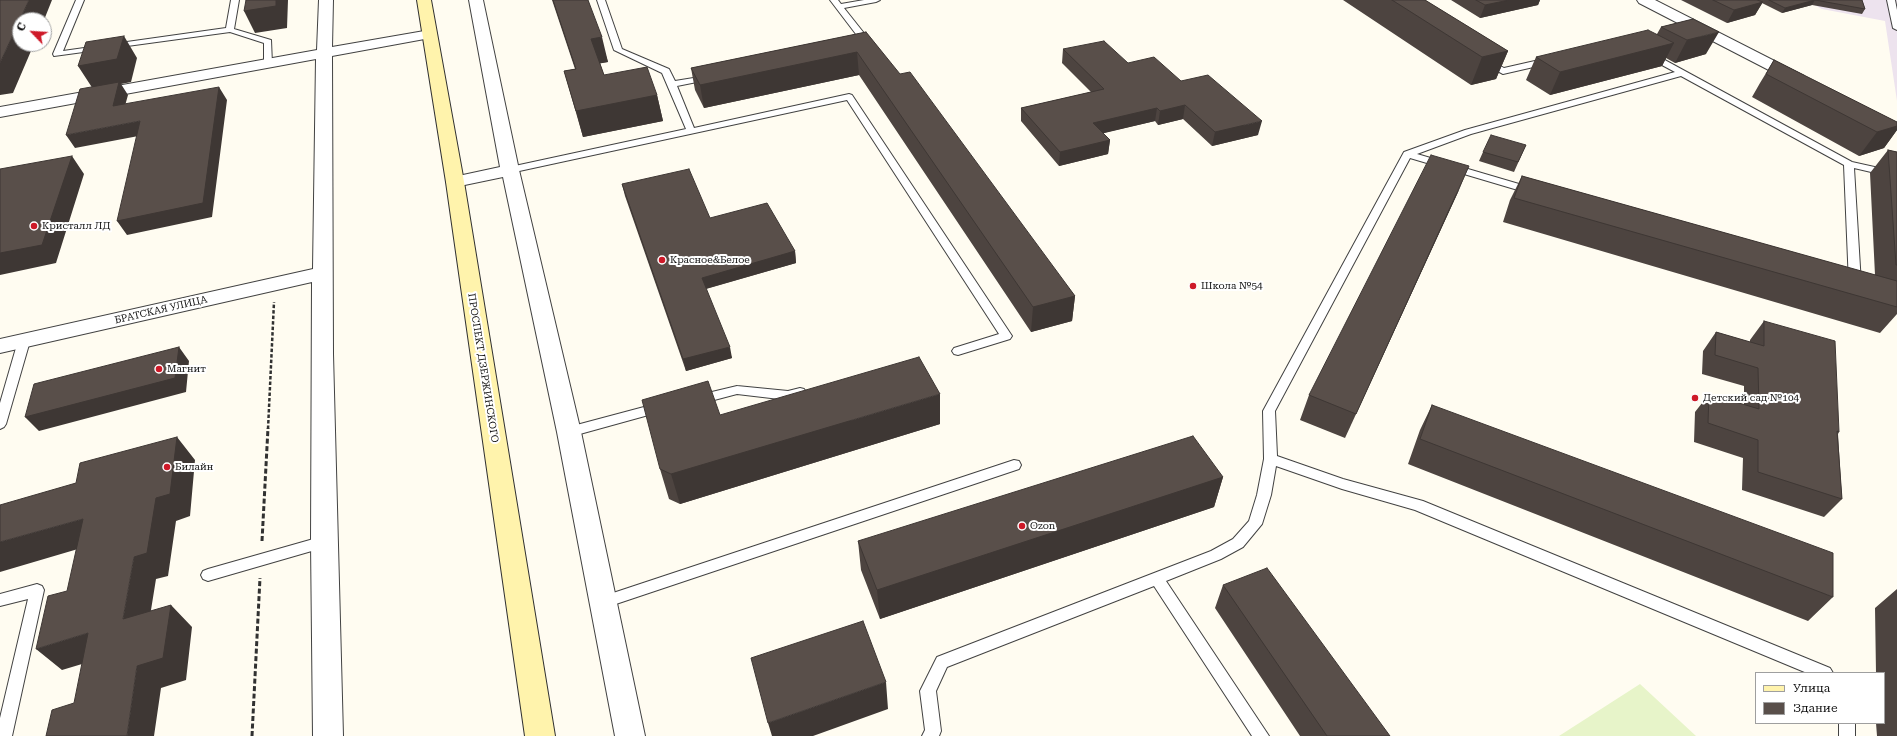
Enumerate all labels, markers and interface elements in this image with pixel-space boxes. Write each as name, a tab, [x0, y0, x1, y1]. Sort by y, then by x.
north arrow	[12, 12, 52, 52]
text: С	[14, 21, 29, 33]
place label: Кристалл ЛД	[42, 220, 110, 232]
marker: Кристалл ЛД	[29, 221, 39, 231]
place label: Красное&Белое	[670, 254, 750, 266]
marker: Красное&Белое	[657, 255, 667, 265]
place label: Школа №54	[1201, 280, 1263, 292]
marker: Школа №54	[1188, 281, 1198, 291]
street label: ПРОСПЕКТ ДЗЕРЖИНСКОГО	[465, 292, 501, 444]
street label: БРАТСКАЯ УЛИЦА	[114, 294, 208, 326]
place label: Магнит	[167, 363, 206, 375]
marker: Магнит	[154, 364, 164, 374]
place label: Детский сад №104	[1703, 392, 1799, 404]
marker: Детский сад №104	[1690, 393, 1700, 403]
place label: Билайн	[175, 461, 213, 473]
marker: Билайн	[162, 462, 172, 472]
place label: Ozon	[1030, 520, 1055, 532]
marker: Ozon	[1017, 521, 1027, 531]
legend	[1755, 672, 1885, 724]
text: Улица	[1793, 681, 1830, 695]
text: Здание	[1793, 701, 1837, 715]

